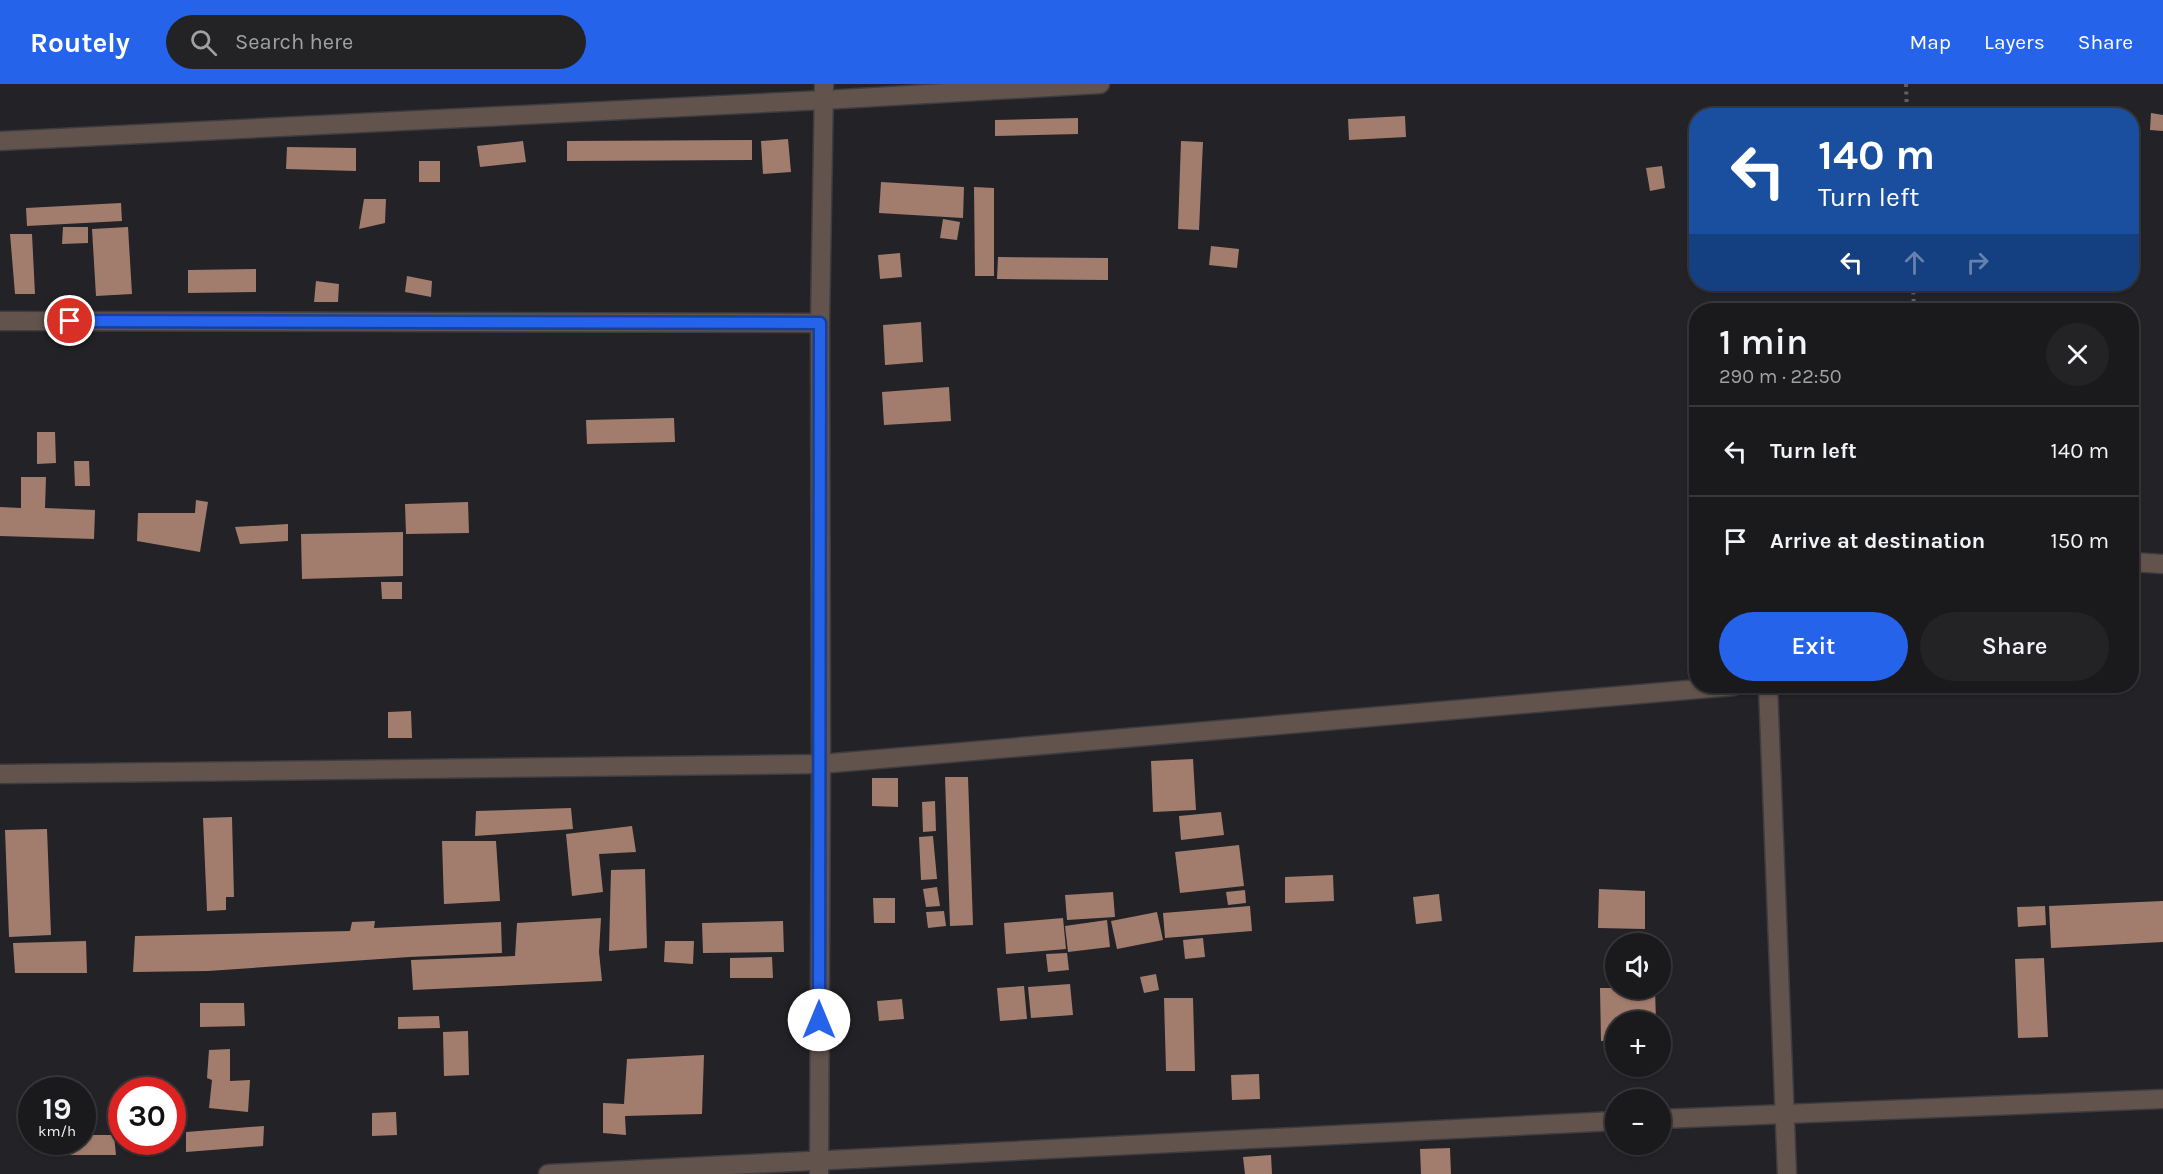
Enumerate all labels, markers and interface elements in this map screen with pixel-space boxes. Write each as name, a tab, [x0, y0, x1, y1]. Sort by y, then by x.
search box	[166, 15, 586, 69]
text: Routely	[30, 26, 130, 59]
icon: search	[187, 26, 220, 59]
text: Search here	[235, 29, 353, 55]
text: Map	[1909, 30, 1951, 54]
text: Layers	[1984, 30, 2045, 54]
text: Share	[2078, 30, 2133, 54]
text: 140 m	[1818, 130, 1935, 180]
icon: left	[1719, 132, 1797, 210]
text: Turn left	[1818, 181, 1919, 213]
icon: left	[1835, 246, 1868, 279]
icon: ahead	[1898, 246, 1931, 279]
icon: right	[1961, 246, 1994, 279]
pin	[44, 295, 95, 346]
icon: arrive	[53, 304, 86, 337]
text: 1 min	[1719, 321, 1808, 363]
button: close	[2046, 323, 2109, 386]
text: 290 m · 22:50	[1719, 365, 1842, 388]
icon: left	[1719, 435, 1752, 468]
text: Turn left	[1770, 438, 1857, 464]
text: 140 m	[2051, 438, 2109, 464]
icon: arrive	[1719, 525, 1752, 558]
text: Arrive at destination	[1770, 528, 1985, 554]
text: 150 m	[2050, 528, 2109, 554]
button: Exit	[1719, 612, 1908, 681]
button: Share	[1920, 612, 2109, 681]
map controls	[1605, 933, 1671, 1155]
button: sound	[1605, 933, 1671, 999]
position arrow	[787, 988, 851, 1052]
button: +	[1605, 1011, 1671, 1077]
speed limit sign: 30	[108, 1077, 186, 1155]
button: −	[1605, 1089, 1671, 1155]
text: 19	[42, 1091, 71, 1127]
text: km/h	[38, 1122, 76, 1140]

